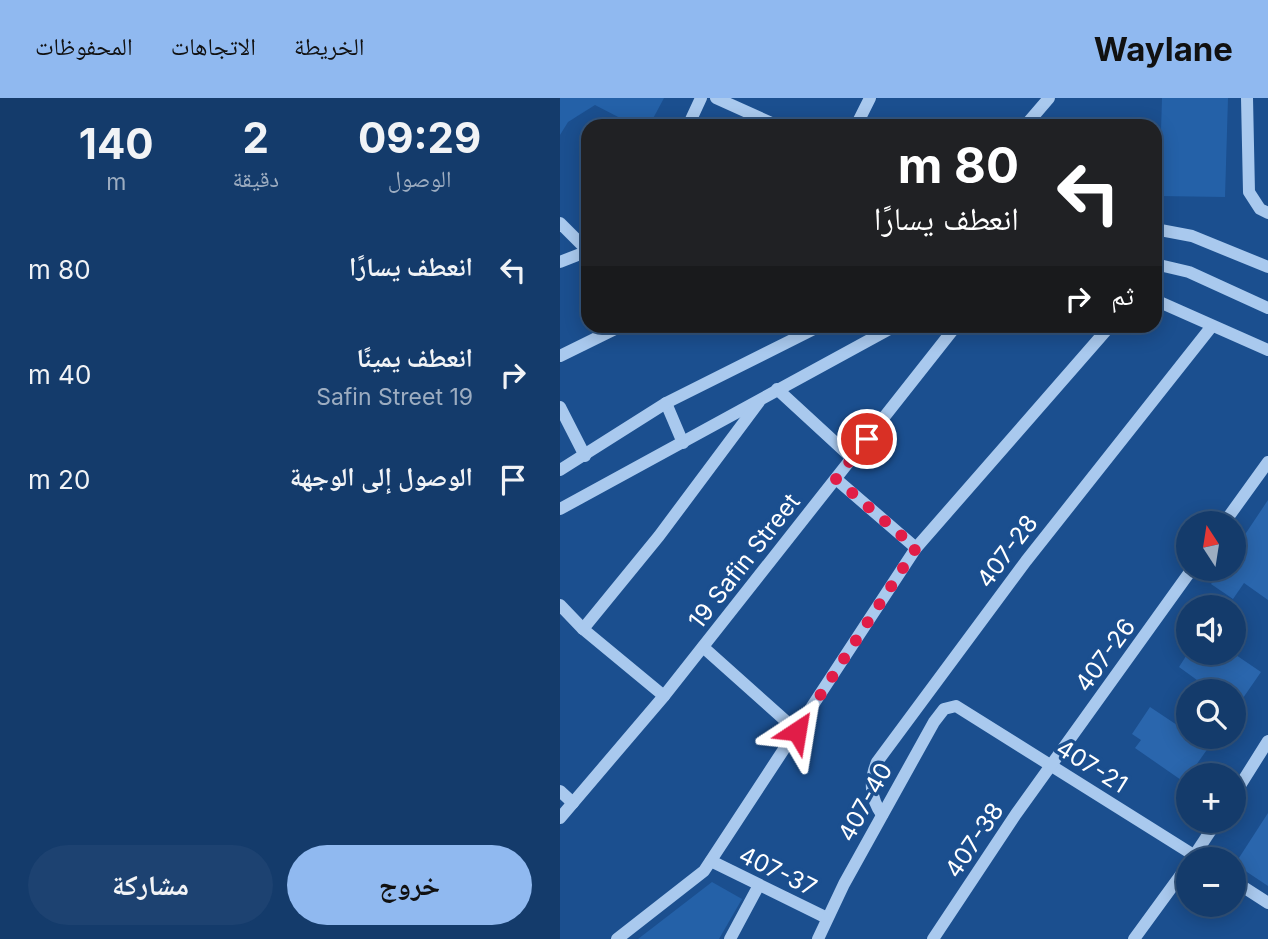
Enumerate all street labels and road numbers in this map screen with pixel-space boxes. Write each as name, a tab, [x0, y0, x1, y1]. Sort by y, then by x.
street label: 19 Safin Street	[682, 487, 806, 634]
street label: 407-28	[970, 509, 1044, 593]
street label: 407-26	[1069, 613, 1141, 697]
street label: 407-21	[1051, 733, 1133, 799]
street label: 407-40	[832, 758, 898, 846]
street label: 407-38	[938, 797, 1010, 883]
street label: 407-37	[734, 840, 822, 902]

